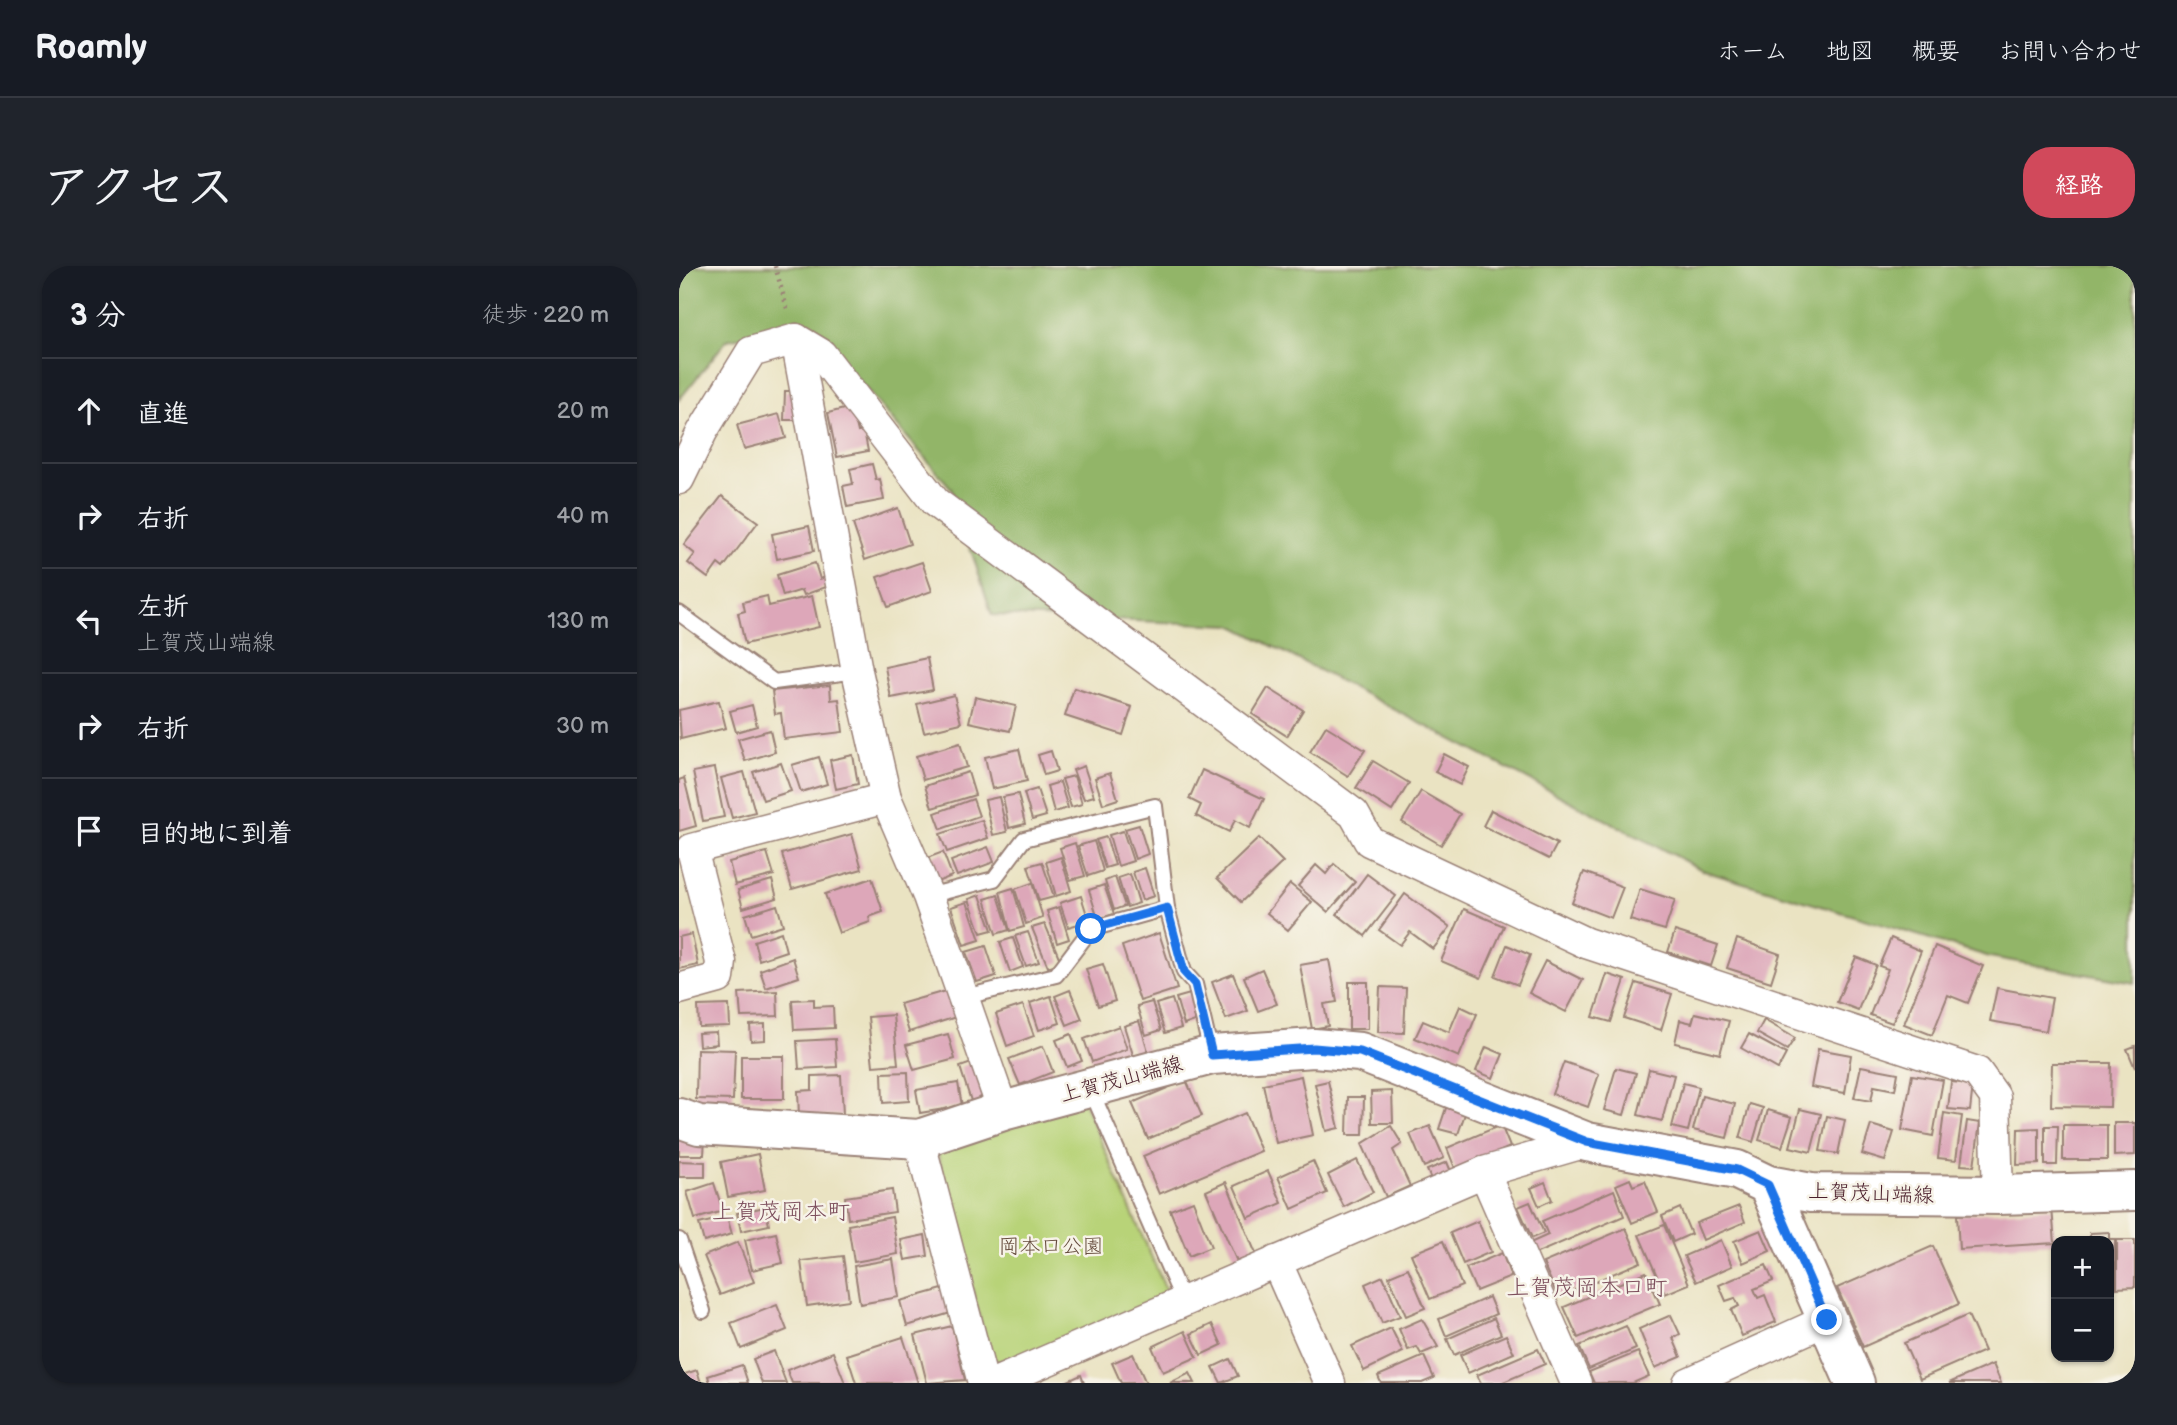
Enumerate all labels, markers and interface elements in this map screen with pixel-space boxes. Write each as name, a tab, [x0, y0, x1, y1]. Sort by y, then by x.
text: Roamly	[35, 28, 147, 68]
text: ホーム	[1717, 37, 1788, 66]
text: 地図	[1826, 37, 1874, 66]
text: 概要	[1912, 37, 1960, 66]
text: お問い合わせ	[1998, 37, 2142, 66]
button: 経路	[2023, 147, 2135, 218]
text: アクセス	[42, 159, 235, 218]
text: 3 分	[70, 298, 126, 334]
text: 徒歩 · 220 m	[482, 301, 609, 329]
icon: ahead	[70, 392, 108, 430]
text: 20 m	[557, 397, 609, 425]
text: 直進	[137, 399, 189, 430]
icon: right	[70, 497, 108, 535]
text: 40 m	[556, 502, 609, 530]
text: 右折	[137, 504, 189, 535]
text: 左折	[137, 592, 189, 623]
icon: left	[70, 602, 108, 640]
text: 130 m	[547, 607, 609, 635]
text: 上賀茂山端線	[137, 629, 275, 657]
icon: right	[70, 707, 108, 745]
text: 30 m	[556, 712, 609, 740]
text: 右折	[137, 714, 189, 745]
icon: arrive	[70, 812, 108, 850]
text: 目的地に到着	[137, 819, 293, 850]
route start	[1075, 913, 1106, 944]
street label: 上賀茂山端線	[1057, 1051, 1185, 1108]
street label: 上賀茂山端線	[1808, 1179, 1934, 1208]
district label: 上賀茂岡本町	[712, 1198, 850, 1226]
park label: 岡本口公園	[999, 1234, 1104, 1259]
map controls	[2051, 1236, 2114, 1362]
button: +	[2051, 1236, 2114, 1299]
district label: 上賀茂岡本口町	[1507, 1274, 1668, 1302]
button: −	[2051, 1299, 2114, 1362]
route end	[1811, 1304, 1842, 1335]

